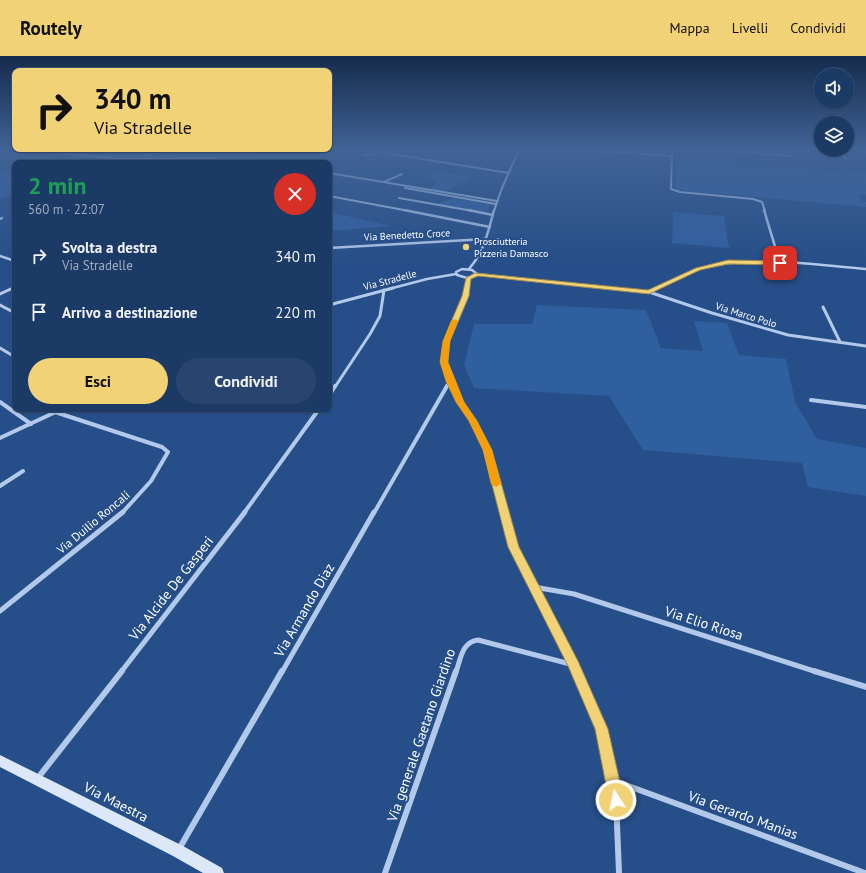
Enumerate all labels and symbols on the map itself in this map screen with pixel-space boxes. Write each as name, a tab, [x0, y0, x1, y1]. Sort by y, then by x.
street label: Via Benedetto Croce	[363, 226, 450, 244]
place label: Prosciutteria Pizzeria Damasco	[474, 235, 548, 260]
marker: Prosciutteria Pizzeria Damasco	[461, 242, 471, 252]
pin	[763, 246, 797, 280]
street label: Via Stradelle	[361, 267, 418, 294]
street label: Via Marco Polo	[713, 299, 778, 330]
street label: Via Duilio Roncali	[53, 487, 133, 558]
street label: Via Alcide De Gasperi	[124, 532, 217, 644]
street label: Via Armando Diaz	[269, 560, 338, 661]
street label: Via Elio Riosa	[662, 602, 746, 644]
street label: Via generale Gaetano Giardino	[383, 646, 459, 825]
street label: Via Maestra	[80, 778, 151, 826]
position arrow	[595, 779, 637, 821]
street label: Via Gerardo Manias	[685, 786, 800, 843]

